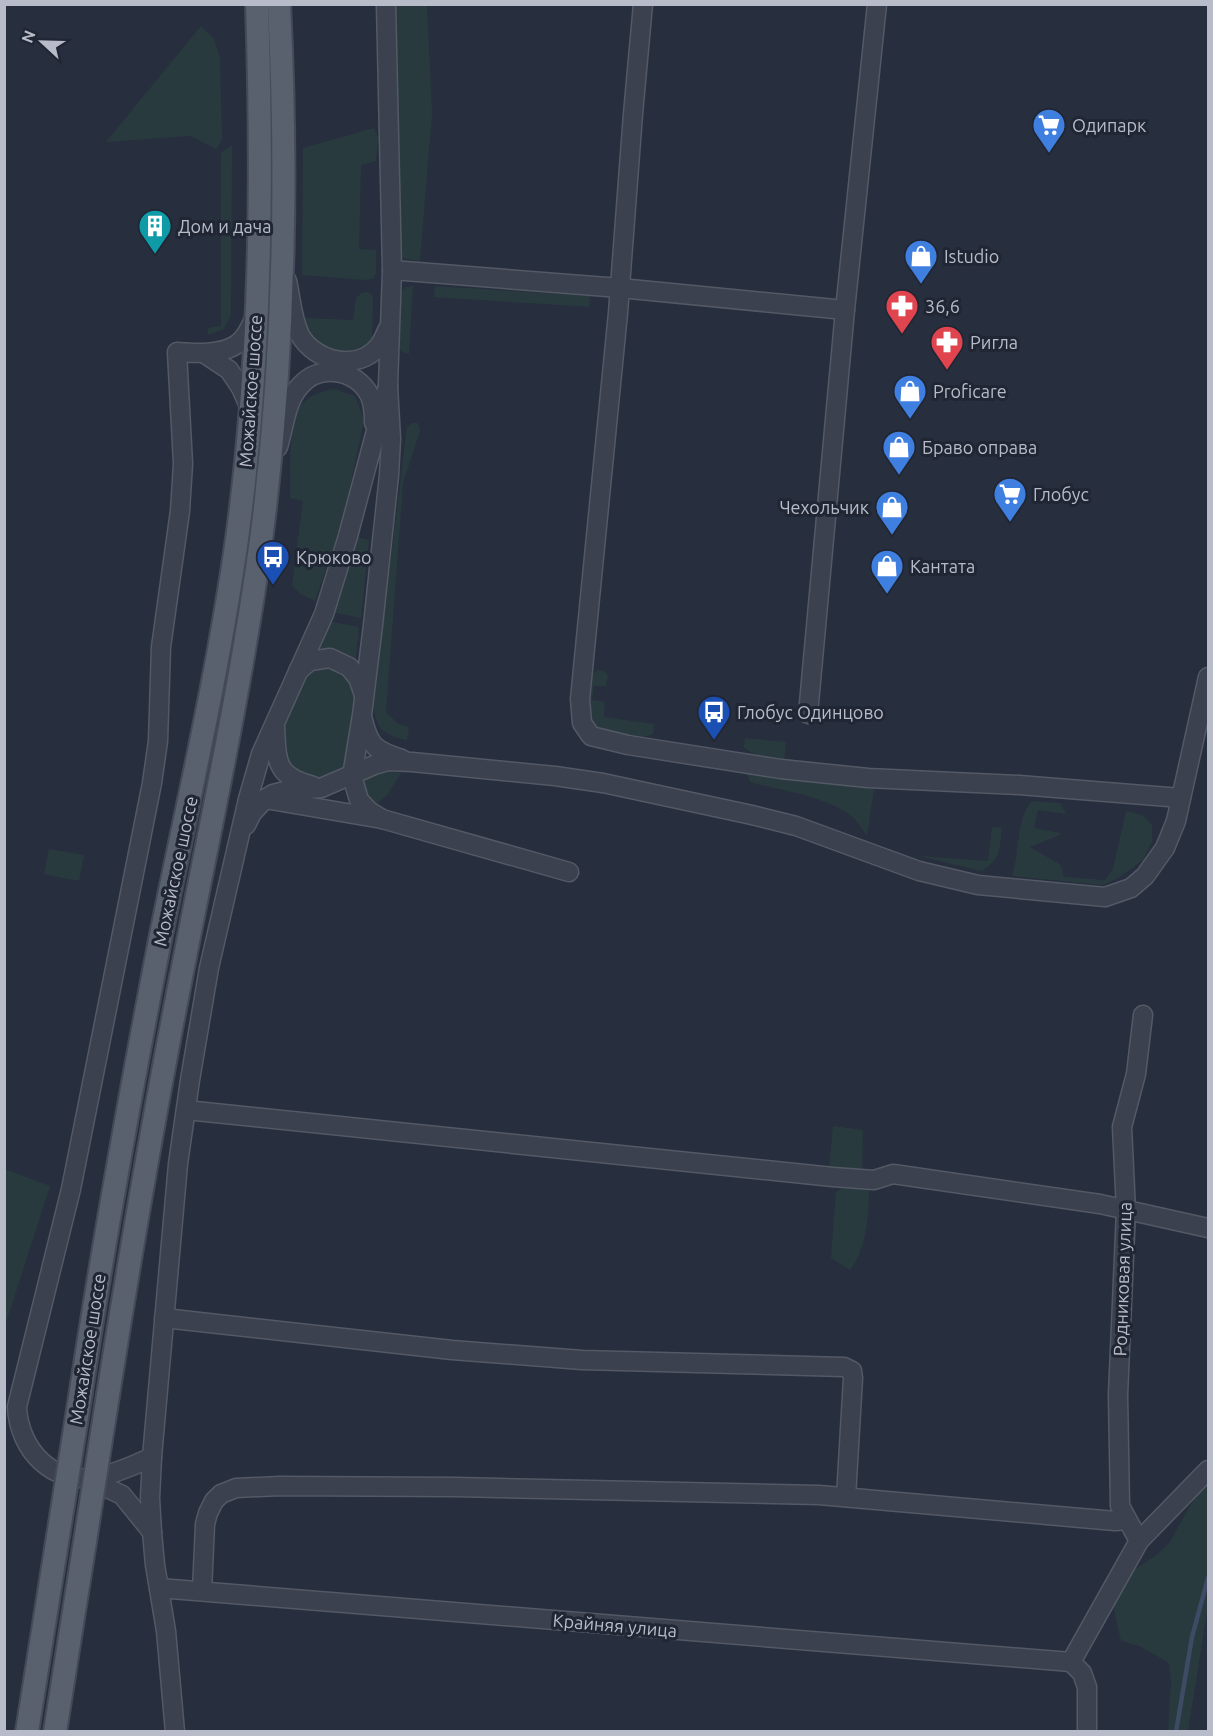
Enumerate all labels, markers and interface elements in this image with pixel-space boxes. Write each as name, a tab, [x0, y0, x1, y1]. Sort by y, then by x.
north arrow	[12, 12, 72, 72]
text: N	[18, 27, 39, 45]
supermarket icon: Одипарк	[1031, 107, 1067, 154]
place label: Одипарк	[1072, 115, 1146, 135]
building icon: Дом и дача	[137, 208, 173, 255]
place label: Дом и дача	[178, 216, 272, 236]
shop icon: Istudio	[903, 238, 939, 285]
place label: Istudio	[944, 246, 999, 266]
pharmacy icon: 36,6	[884, 288, 920, 335]
place label: 36,6	[925, 296, 960, 316]
street label: Можайское шоссе	[235, 314, 265, 468]
pharmacy icon: Ригла	[929, 324, 965, 371]
place label: Ригла	[970, 332, 1018, 352]
shop icon: Proficare	[892, 373, 928, 420]
place label: Proficare	[933, 381, 1007, 401]
shop icon: Браво оправа	[881, 429, 917, 476]
place label: Браво оправа	[922, 437, 1037, 457]
supermarket icon: Глобус	[992, 476, 1028, 523]
place label: Глобус	[1033, 484, 1089, 504]
shop icon: Чехольчик	[874, 489, 910, 536]
place label: Чехольчик	[779, 497, 869, 517]
bus stop icon: Крюково	[255, 539, 291, 586]
place label: Крюково	[296, 547, 372, 567]
shop icon: Кантата	[869, 548, 905, 595]
place label: Кантата	[910, 556, 975, 576]
bus stop icon: Глобус Одинцово	[696, 694, 732, 741]
place label: Глобус Одинцово	[737, 702, 884, 722]
street label: Можайское шоссе	[149, 794, 201, 948]
street label: Родниковая улица	[1109, 1201, 1135, 1357]
street label: Можайское шоссе	[65, 1272, 109, 1426]
street label: Крайняя улица	[552, 1610, 678, 1640]

